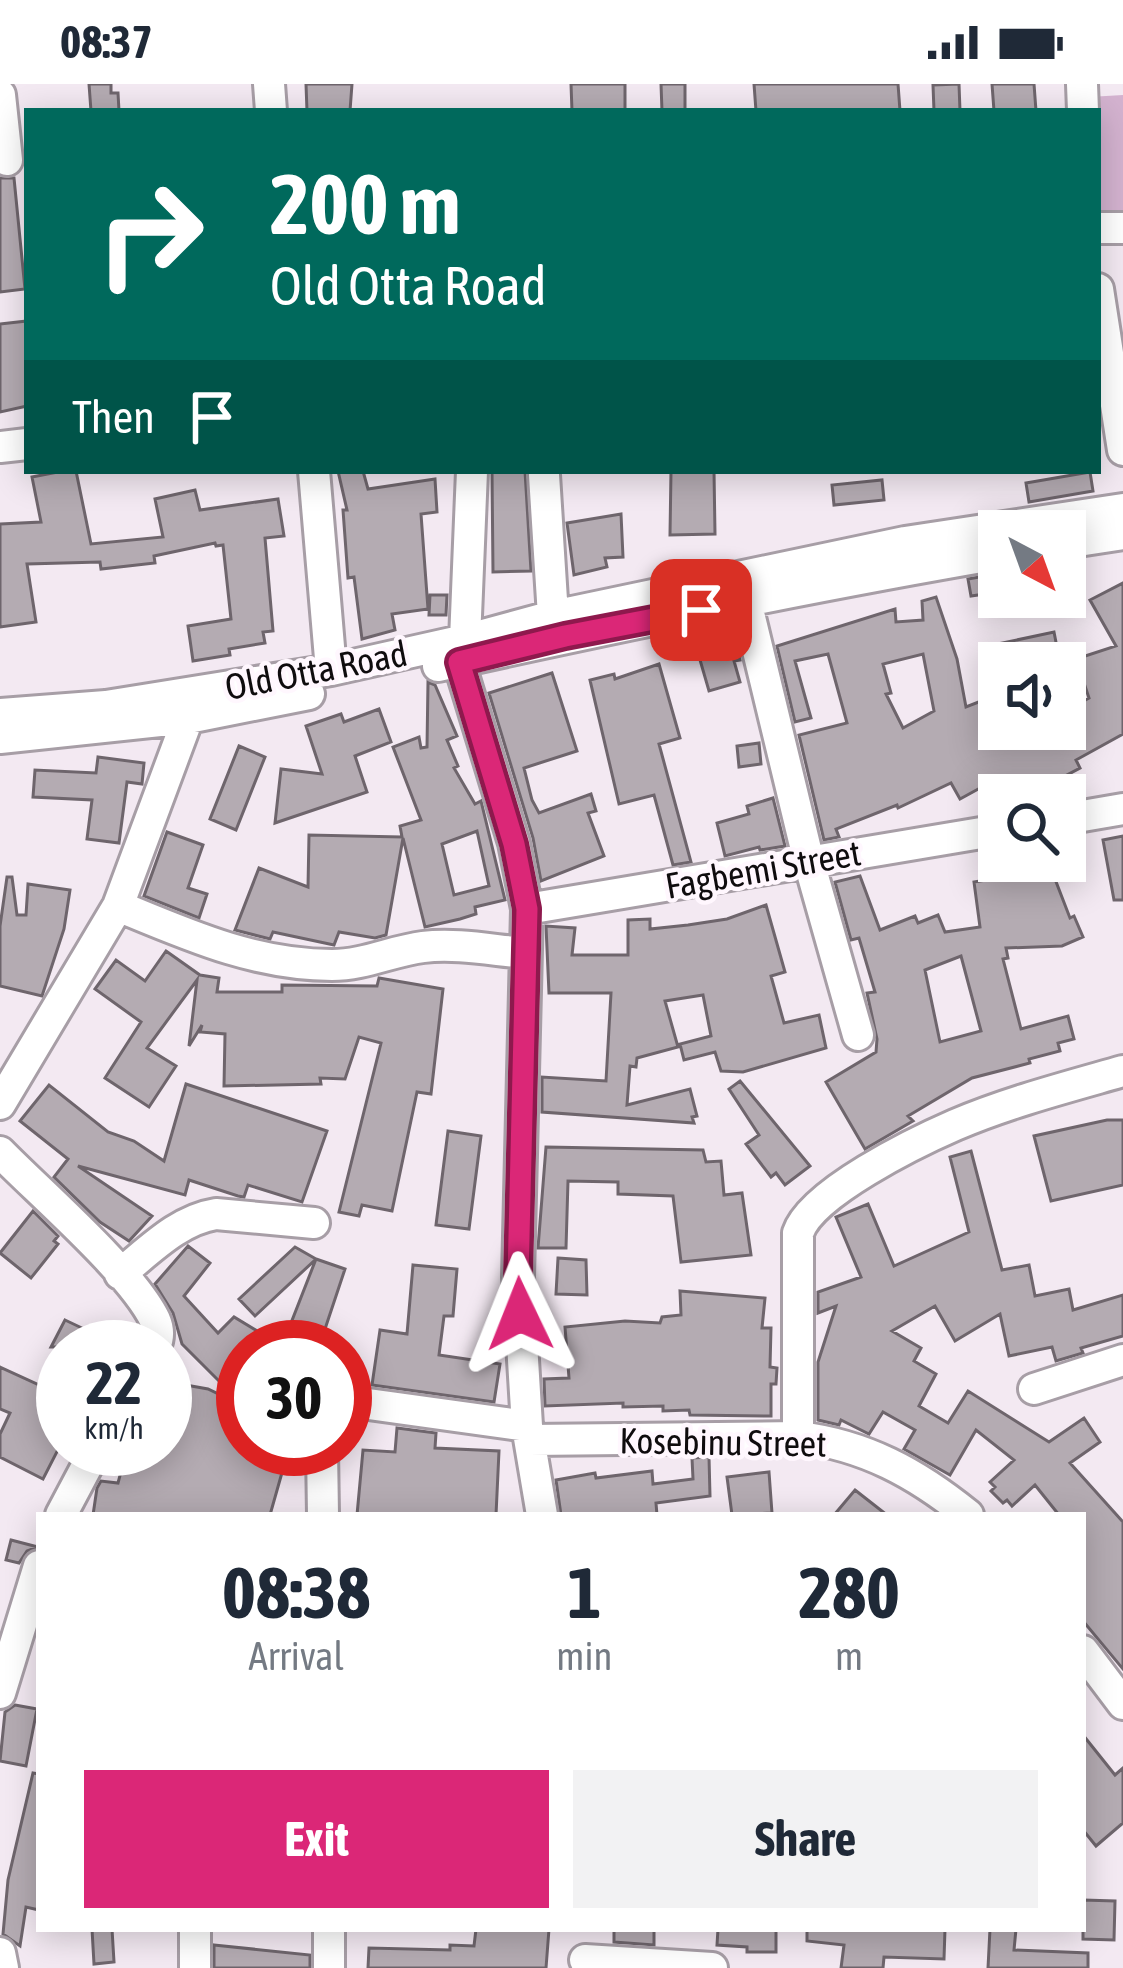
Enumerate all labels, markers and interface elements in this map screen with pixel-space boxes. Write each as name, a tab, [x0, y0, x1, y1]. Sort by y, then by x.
text: 08:37	[60, 16, 153, 68]
icon: right	[72, 156, 228, 312]
text: 200 m	[270, 156, 460, 252]
text: Old Otta Road	[270, 255, 547, 316]
icon: arrive	[179, 384, 245, 450]
text: Then	[72, 391, 155, 443]
north arrow	[978, 510, 1086, 618]
map controls	[978, 510, 1086, 882]
pin	[650, 559, 752, 661]
icon: arrive	[668, 577, 734, 643]
street label: Old Otta Road	[222, 632, 410, 708]
button: sound	[978, 642, 1086, 750]
button: search	[978, 774, 1086, 882]
street label: Fagbemi Street	[662, 831, 864, 907]
position arrow	[457, 1251, 583, 1377]
speed limit sign: 30	[216, 1320, 372, 1476]
text: 22	[86, 1348, 142, 1417]
text: km/h	[84, 1411, 144, 1445]
street label: Kosebinu Street	[619, 1419, 827, 1465]
text: 08:38	[222, 1551, 370, 1633]
text: 1	[567, 1551, 601, 1633]
text: 280	[798, 1551, 900, 1633]
text: Arrival	[249, 1634, 344, 1678]
text: min	[556, 1634, 612, 1678]
text: m	[835, 1634, 863, 1678]
button: Exit	[84, 1770, 549, 1908]
button: Share	[573, 1770, 1038, 1908]

